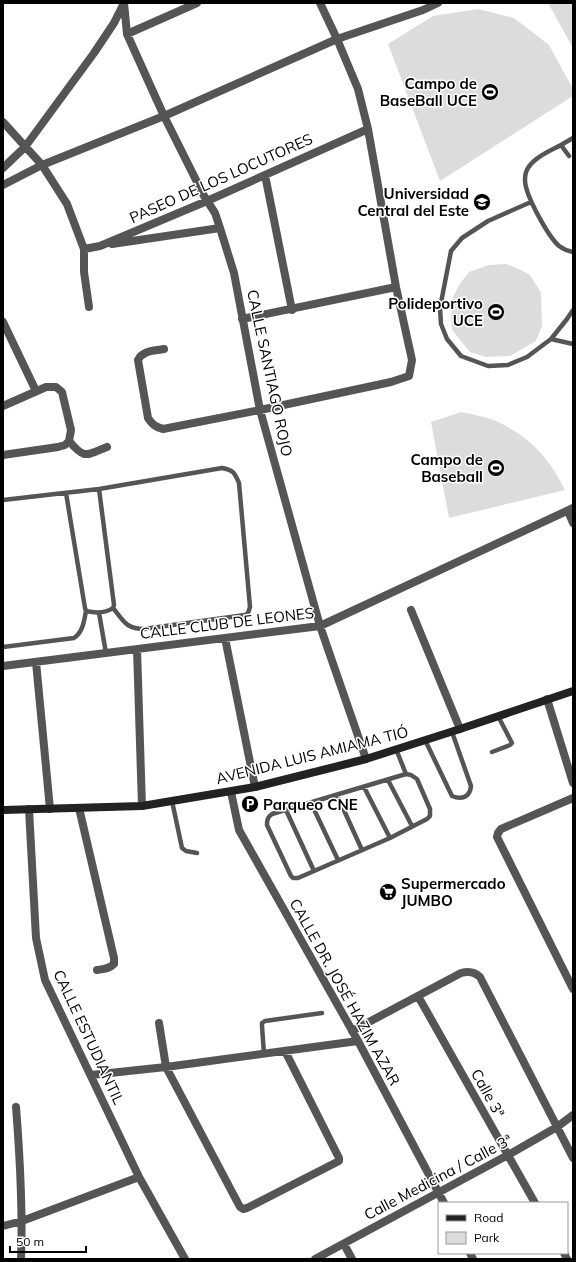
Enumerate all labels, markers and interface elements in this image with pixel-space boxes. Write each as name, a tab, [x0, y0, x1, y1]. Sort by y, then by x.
place label: Campo de BaseBall UCE	[380, 74, 477, 110]
sports icon: Campo de BaseBall UCE	[480, 82, 500, 102]
street label: PASEO DE LOS LOCUTORES	[126, 129, 316, 227]
place label: Universidad Central del Este	[357, 184, 469, 220]
school or university icon: Universidad Central del Este	[472, 192, 492, 212]
street label: CALLE SANTIAGO ROJO	[243, 288, 297, 458]
place label: Polideportivo UCE	[388, 294, 483, 330]
sports icon: Polideportivo UCE	[486, 302, 506, 322]
place label: Campo de Baseball	[410, 450, 483, 486]
sports icon: Campo de Baseball	[486, 458, 506, 478]
street label: CALLE CLUB DE LEONES	[139, 603, 315, 643]
street label: AVENIDA LUIS AMIAMA TIÓ	[214, 722, 410, 788]
parking icon: Parqueo CNE	[240, 794, 260, 814]
place label: Parqueo CNE	[263, 795, 358, 814]
place label: Supermercado JUMBO	[401, 874, 506, 910]
supermarket icon: Supermercado JUMBO	[378, 882, 398, 902]
street label: CALLE DR. JOSÉ HAZIM AZAR	[286, 895, 404, 1089]
street label: CALLE ESTUDIANTIL	[49, 967, 129, 1107]
street label: Calle 3ª	[467, 1066, 509, 1120]
street label: Calle Medicina / Calle 3ª	[361, 1130, 515, 1224]
legend	[438, 1202, 568, 1254]
text: Road	[474, 1210, 503, 1225]
scale bar	[10, 1228, 86, 1254]
text: Park	[474, 1230, 500, 1245]
text: 50 m	[16, 1234, 44, 1249]

